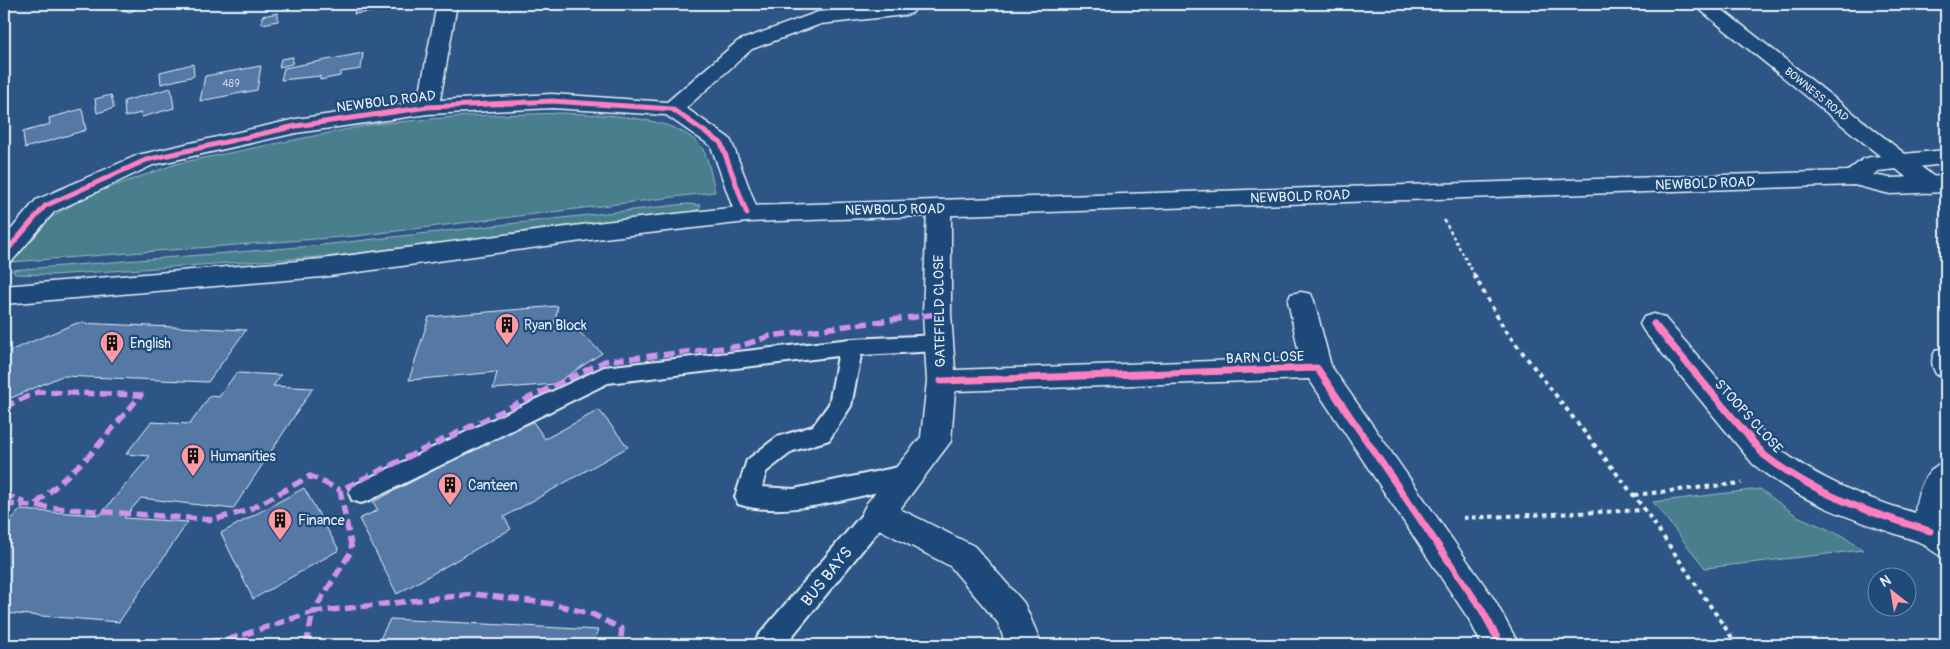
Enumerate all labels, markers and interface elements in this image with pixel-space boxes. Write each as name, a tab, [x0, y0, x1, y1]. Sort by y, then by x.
street label: BOWNESS ROAD	[1782, 65, 1851, 124]
house number: 489	[222, 77, 240, 90]
street label: NEWBOLD ROAD	[335, 87, 437, 116]
street label: NEWBOLD ROAD	[1655, 173, 1756, 194]
street label: NEWBOLD ROAD	[1250, 186, 1351, 207]
street label: NEWBOLD ROAD	[845, 200, 945, 219]
street label: GATEFIELD CLOSE	[930, 255, 949, 367]
building icon: Ryan Block	[494, 312, 520, 346]
place label: Ryan Block	[524, 317, 587, 334]
building icon: English	[99, 330, 125, 364]
place label: English	[130, 335, 171, 352]
street label: BARN CLOSE	[1226, 348, 1305, 367]
street label: STOOPS CLOSE	[1711, 376, 1786, 457]
building icon: Humanities	[180, 443, 206, 477]
place label: Humanities	[210, 448, 276, 465]
building icon: Canteen	[437, 472, 463, 506]
place label: Canteen	[468, 477, 518, 494]
building icon: Finance	[267, 507, 293, 541]
place label: Finance	[298, 512, 345, 529]
street label: BUS BAYS	[797, 543, 857, 610]
north arrow	[1868, 566, 1918, 616]
text: N	[1877, 572, 1894, 591]

